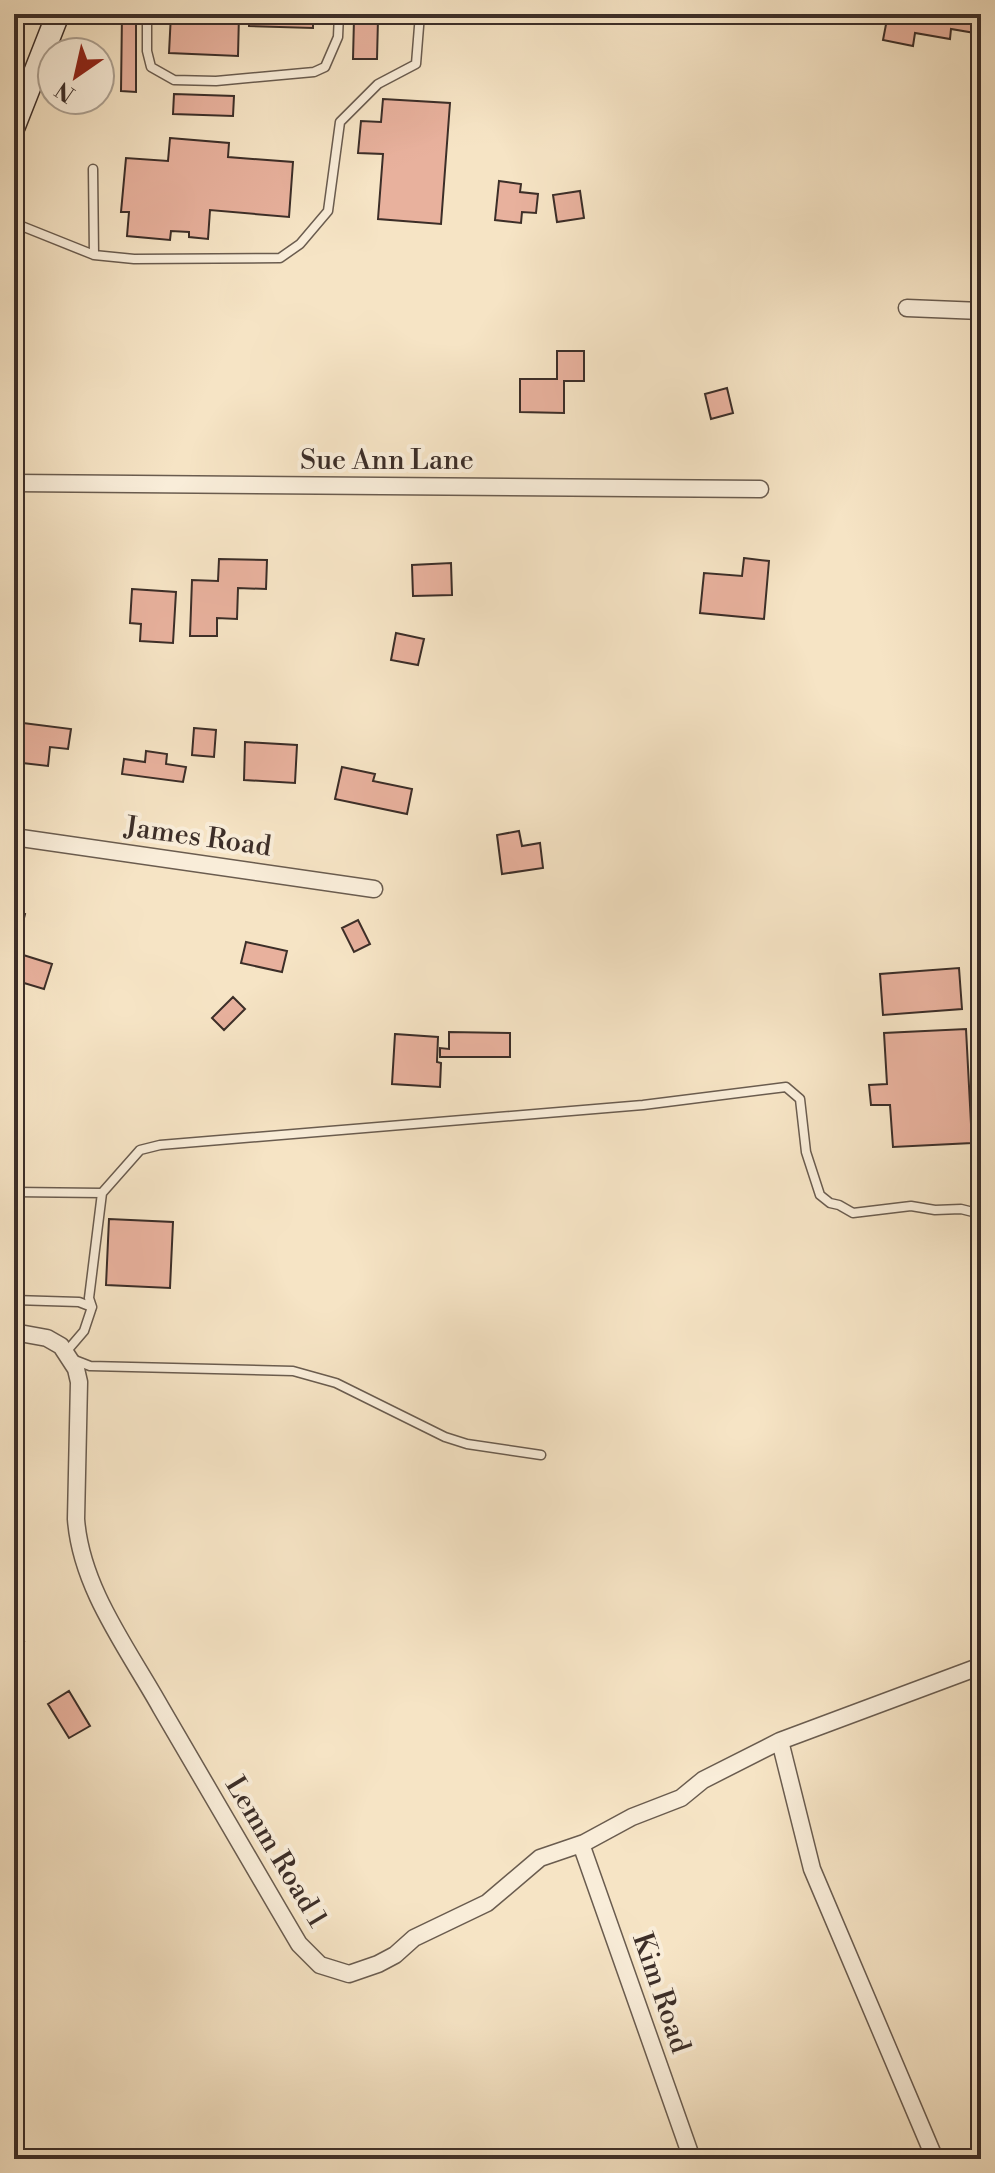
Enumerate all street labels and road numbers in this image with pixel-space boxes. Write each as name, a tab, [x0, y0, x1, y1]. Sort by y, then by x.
street label: Sue Ann Lane	[300, 443, 474, 478]
street label: James Road	[121, 809, 274, 865]
street label: Lemm Road 1	[217, 1770, 335, 1934]
street label: Kim Road	[624, 1928, 698, 2058]

